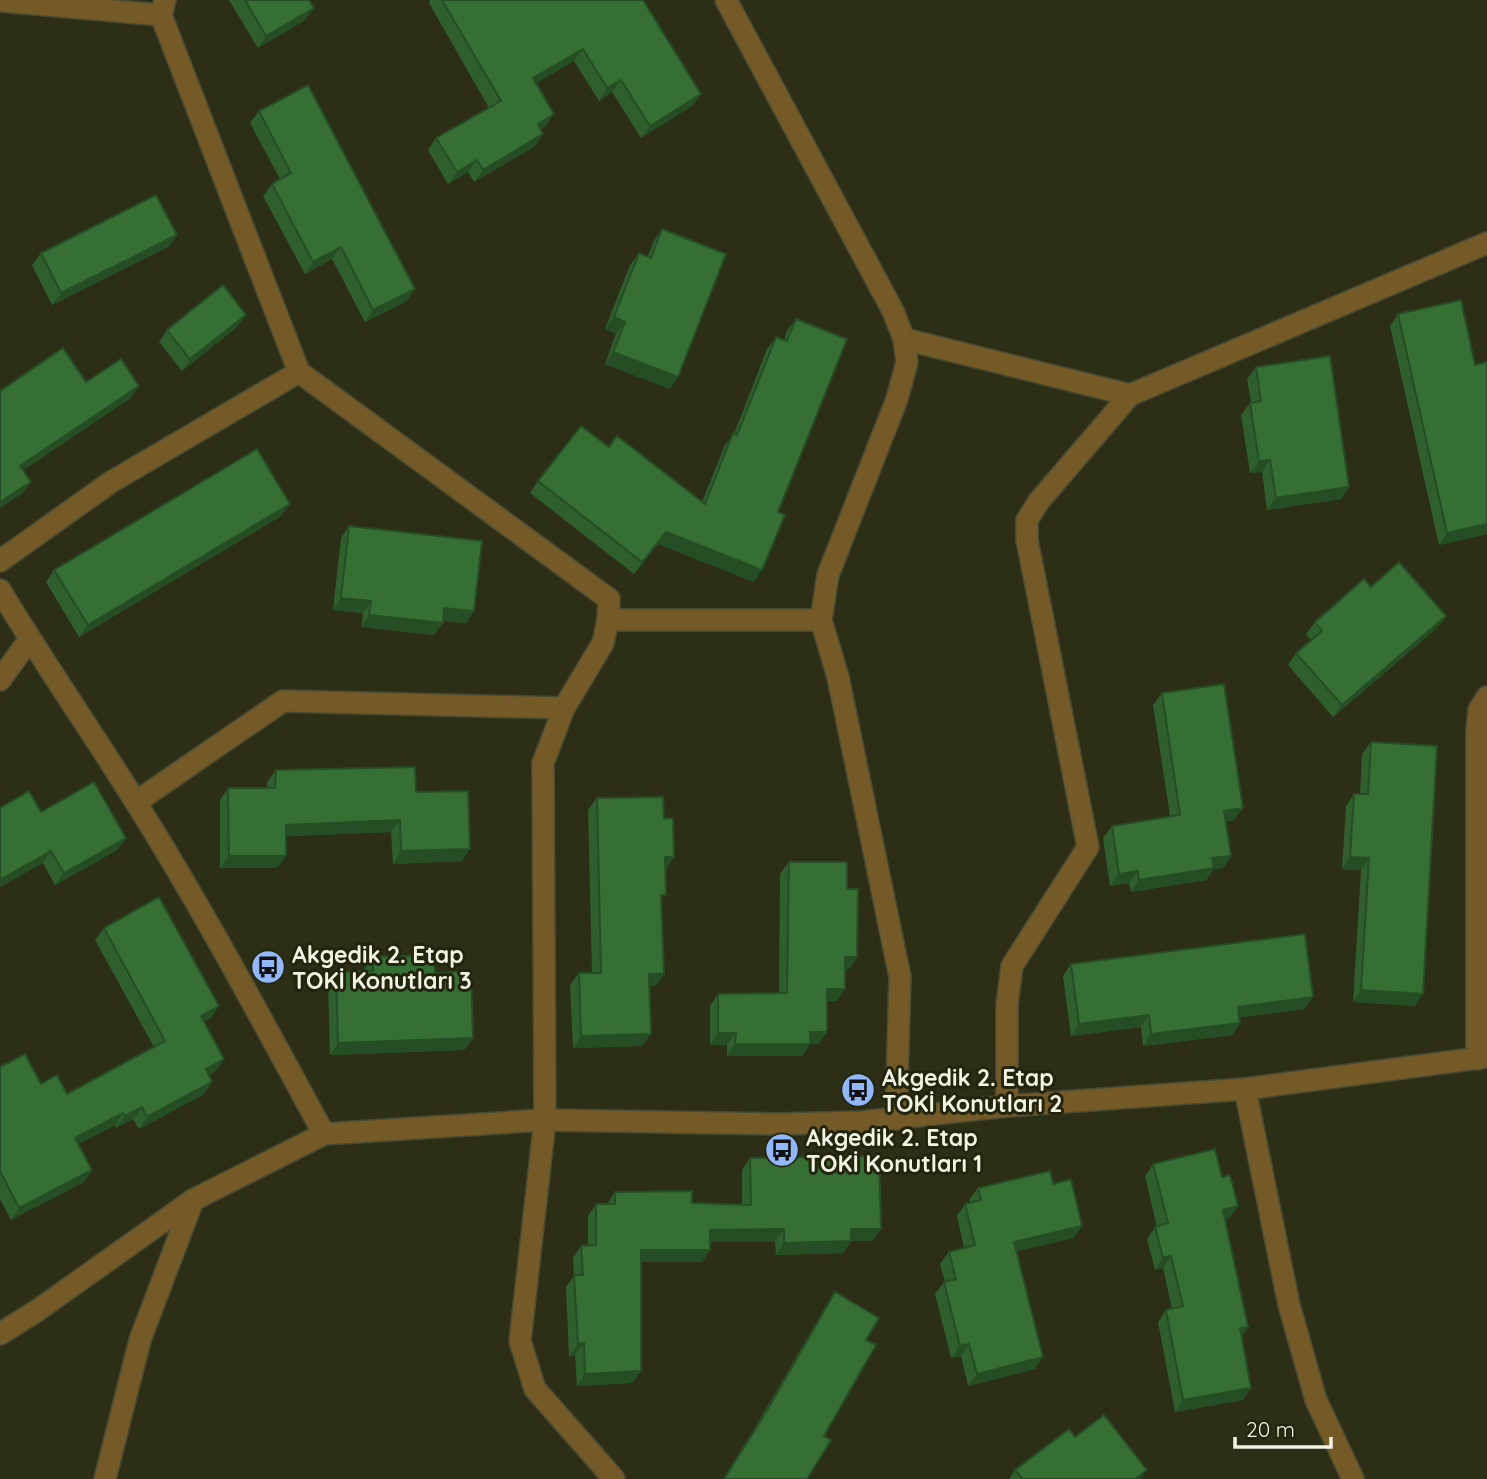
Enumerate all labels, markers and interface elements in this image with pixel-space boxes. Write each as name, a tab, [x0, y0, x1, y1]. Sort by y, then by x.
place label: Akgedik 2. Etap TOKİ Konutları 3	[292, 940, 472, 995]
bus stop icon: Akgedik 2. Etap TOKİ Konutları 3	[249, 948, 287, 986]
place label: Akgedik 2. Etap TOKİ Konutları 2	[882, 1063, 1062, 1118]
bus stop icon: Akgedik 2. Etap TOKİ Konutları 2	[839, 1071, 877, 1109]
place label: Akgedik 2. Etap TOKİ Konutları 1	[806, 1123, 982, 1178]
bus stop icon: Akgedik 2. Etap TOKİ Konutları 1	[763, 1131, 801, 1169]
scale bar	[1235, 1406, 1331, 1450]
text: 20 m	[1246, 1416, 1295, 1442]

